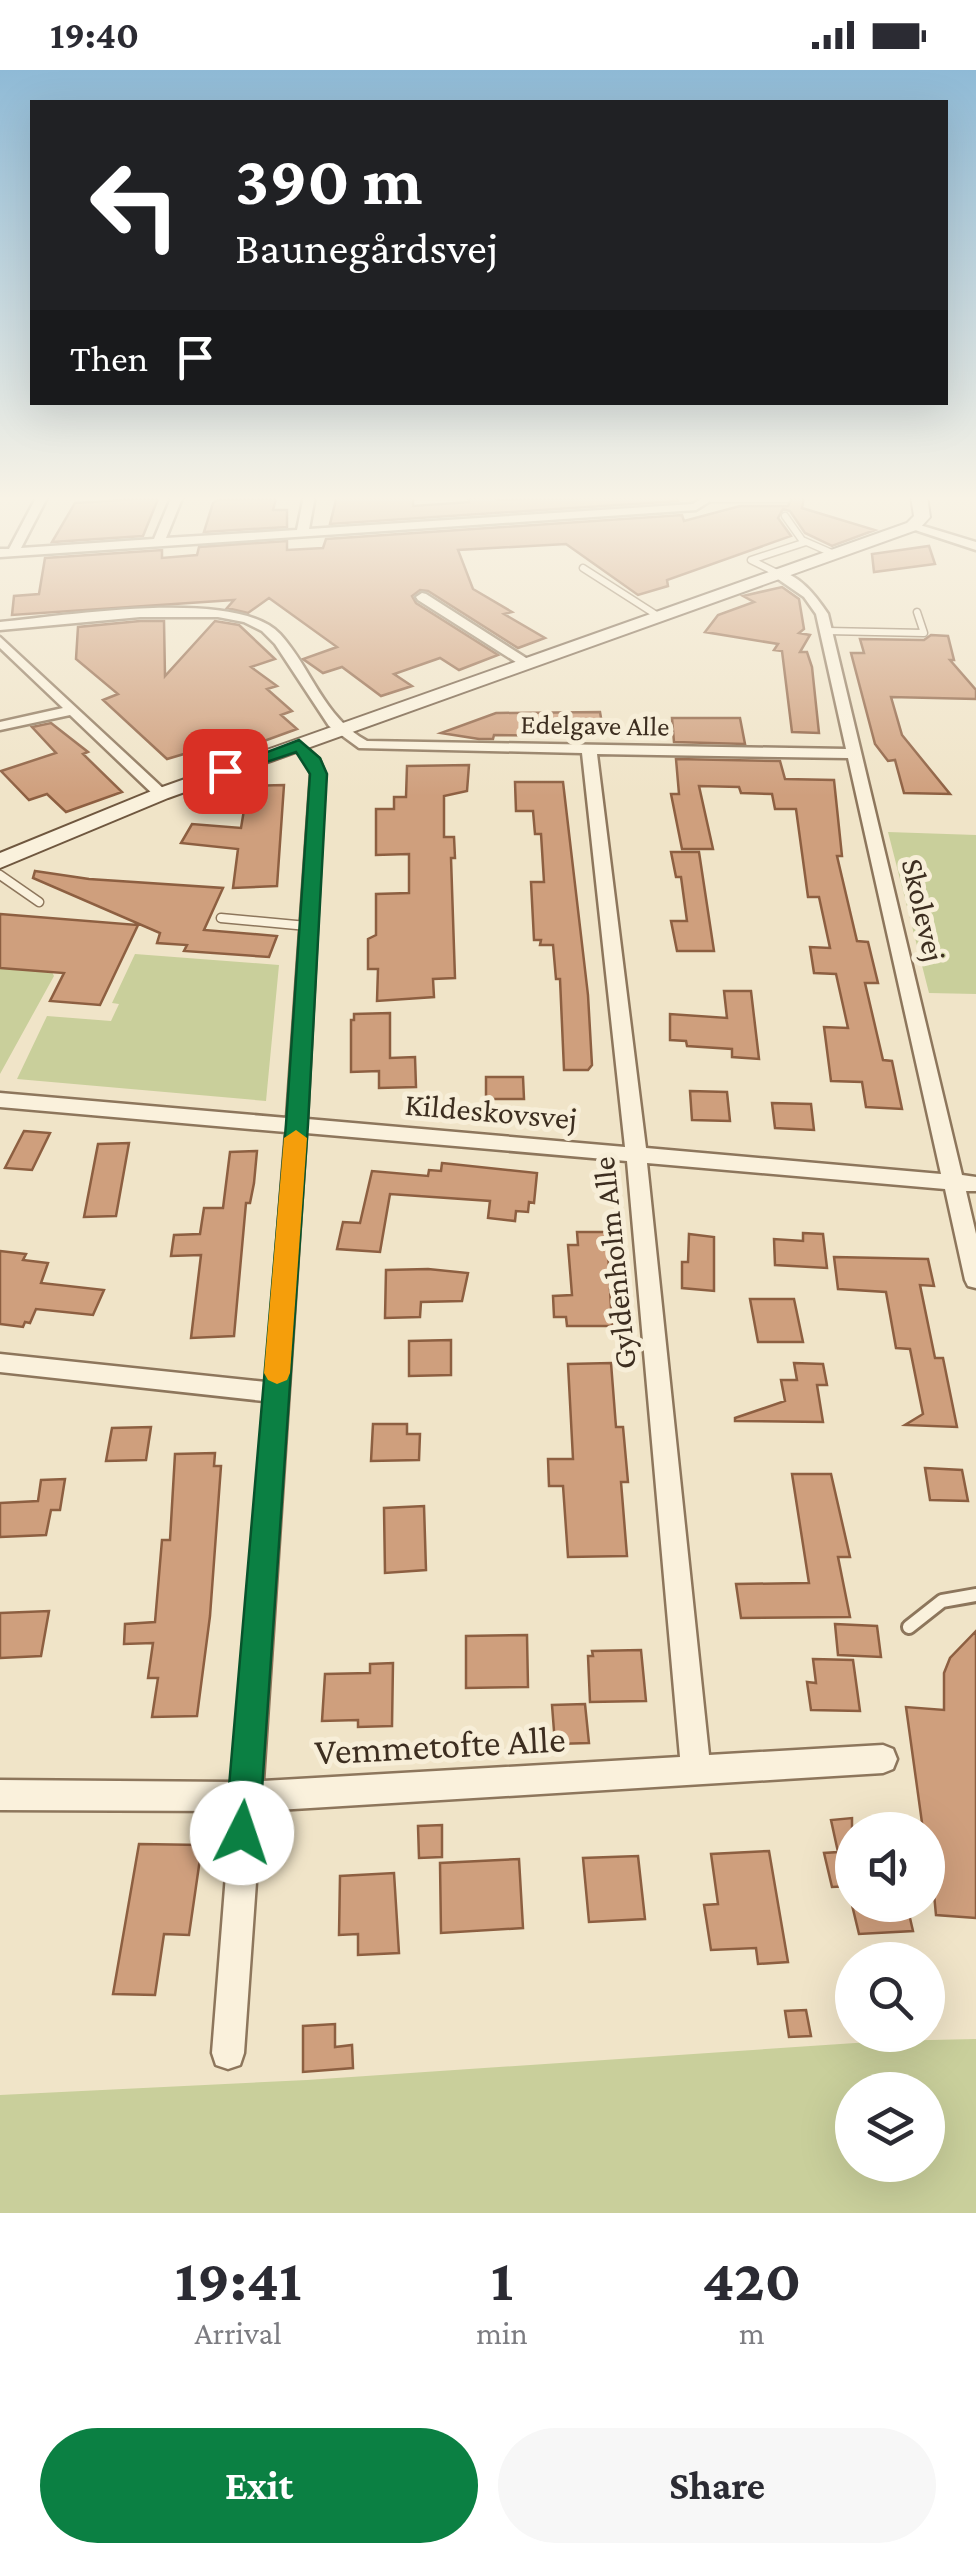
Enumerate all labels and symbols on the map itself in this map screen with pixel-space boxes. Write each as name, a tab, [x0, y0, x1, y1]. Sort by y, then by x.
street label: Edelgave Alle	[520, 708, 670, 742]
pin	[183, 729, 268, 814]
street label: Skolevej	[895, 855, 953, 965]
street label: Kildeskovsvej	[403, 1086, 579, 1136]
street label: Gyldenholm Alle	[585, 1155, 643, 1371]
street label: Vemmetofte Alle	[313, 1717, 567, 1773]
position arrow	[190, 1781, 294, 1885]

